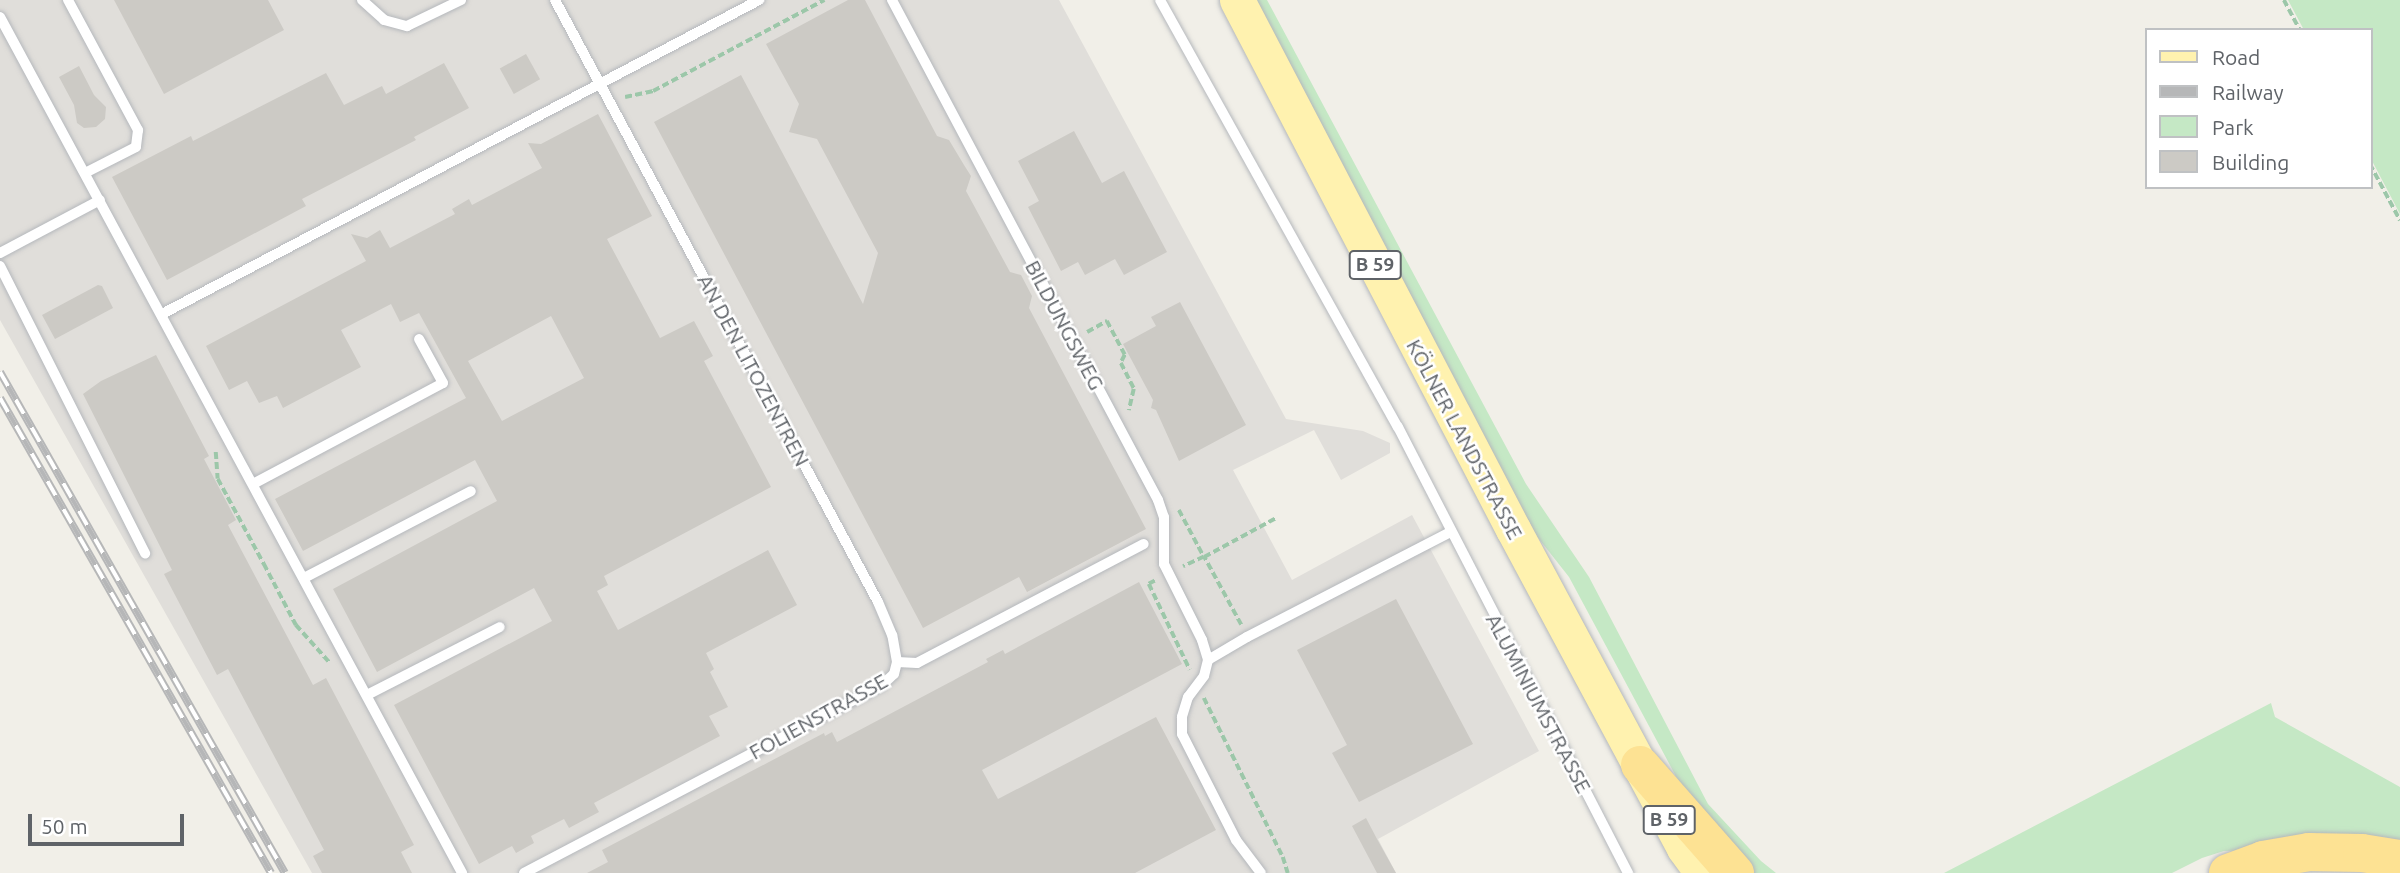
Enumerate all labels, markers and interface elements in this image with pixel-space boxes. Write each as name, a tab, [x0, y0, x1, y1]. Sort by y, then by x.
legend	[2144, 28, 2372, 189]
text: Road	[2212, 45, 2260, 69]
text: Railway	[2212, 80, 2284, 104]
text: Park	[2212, 115, 2254, 139]
text: Building	[2212, 150, 2289, 174]
road number: B 59	[1347, 249, 1403, 280]
street label: BILDUNGSWEG	[1020, 256, 1110, 394]
street label: AN DEN LITOZENTREN	[693, 270, 815, 470]
street label: KÖLNER LANDSTRASSE	[1402, 335, 1528, 543]
street label: ALUMINIUMSTRASSE	[1481, 609, 1597, 797]
street label: FOLIENSTRASSE	[744, 668, 892, 764]
scale bar	[32, 800, 187, 844]
road number: B 59	[1641, 804, 1697, 835]
text: 50 m	[41, 814, 88, 838]

